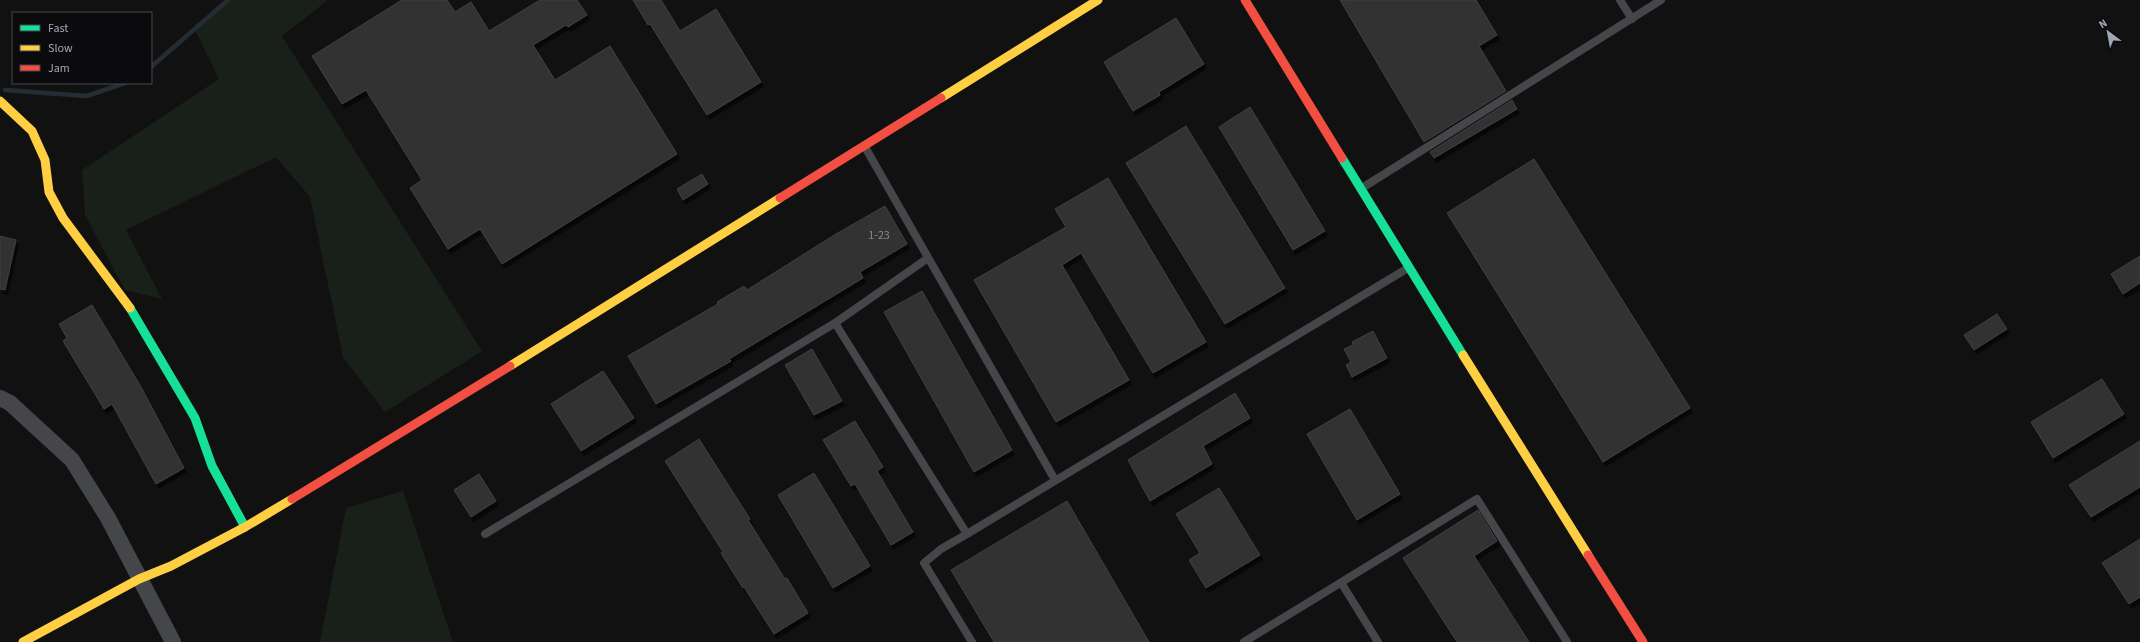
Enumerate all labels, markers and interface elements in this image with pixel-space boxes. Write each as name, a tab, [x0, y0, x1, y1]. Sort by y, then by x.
legend	[12, 12, 152, 84]
north arrow	[2088, 12, 2128, 52]
text: N	[2096, 16, 2110, 32]
text: Fast	[48, 20, 68, 37]
text: Slow	[48, 40, 73, 57]
text: Jam	[48, 60, 70, 77]
house number: 1-23	[868, 227, 890, 244]

